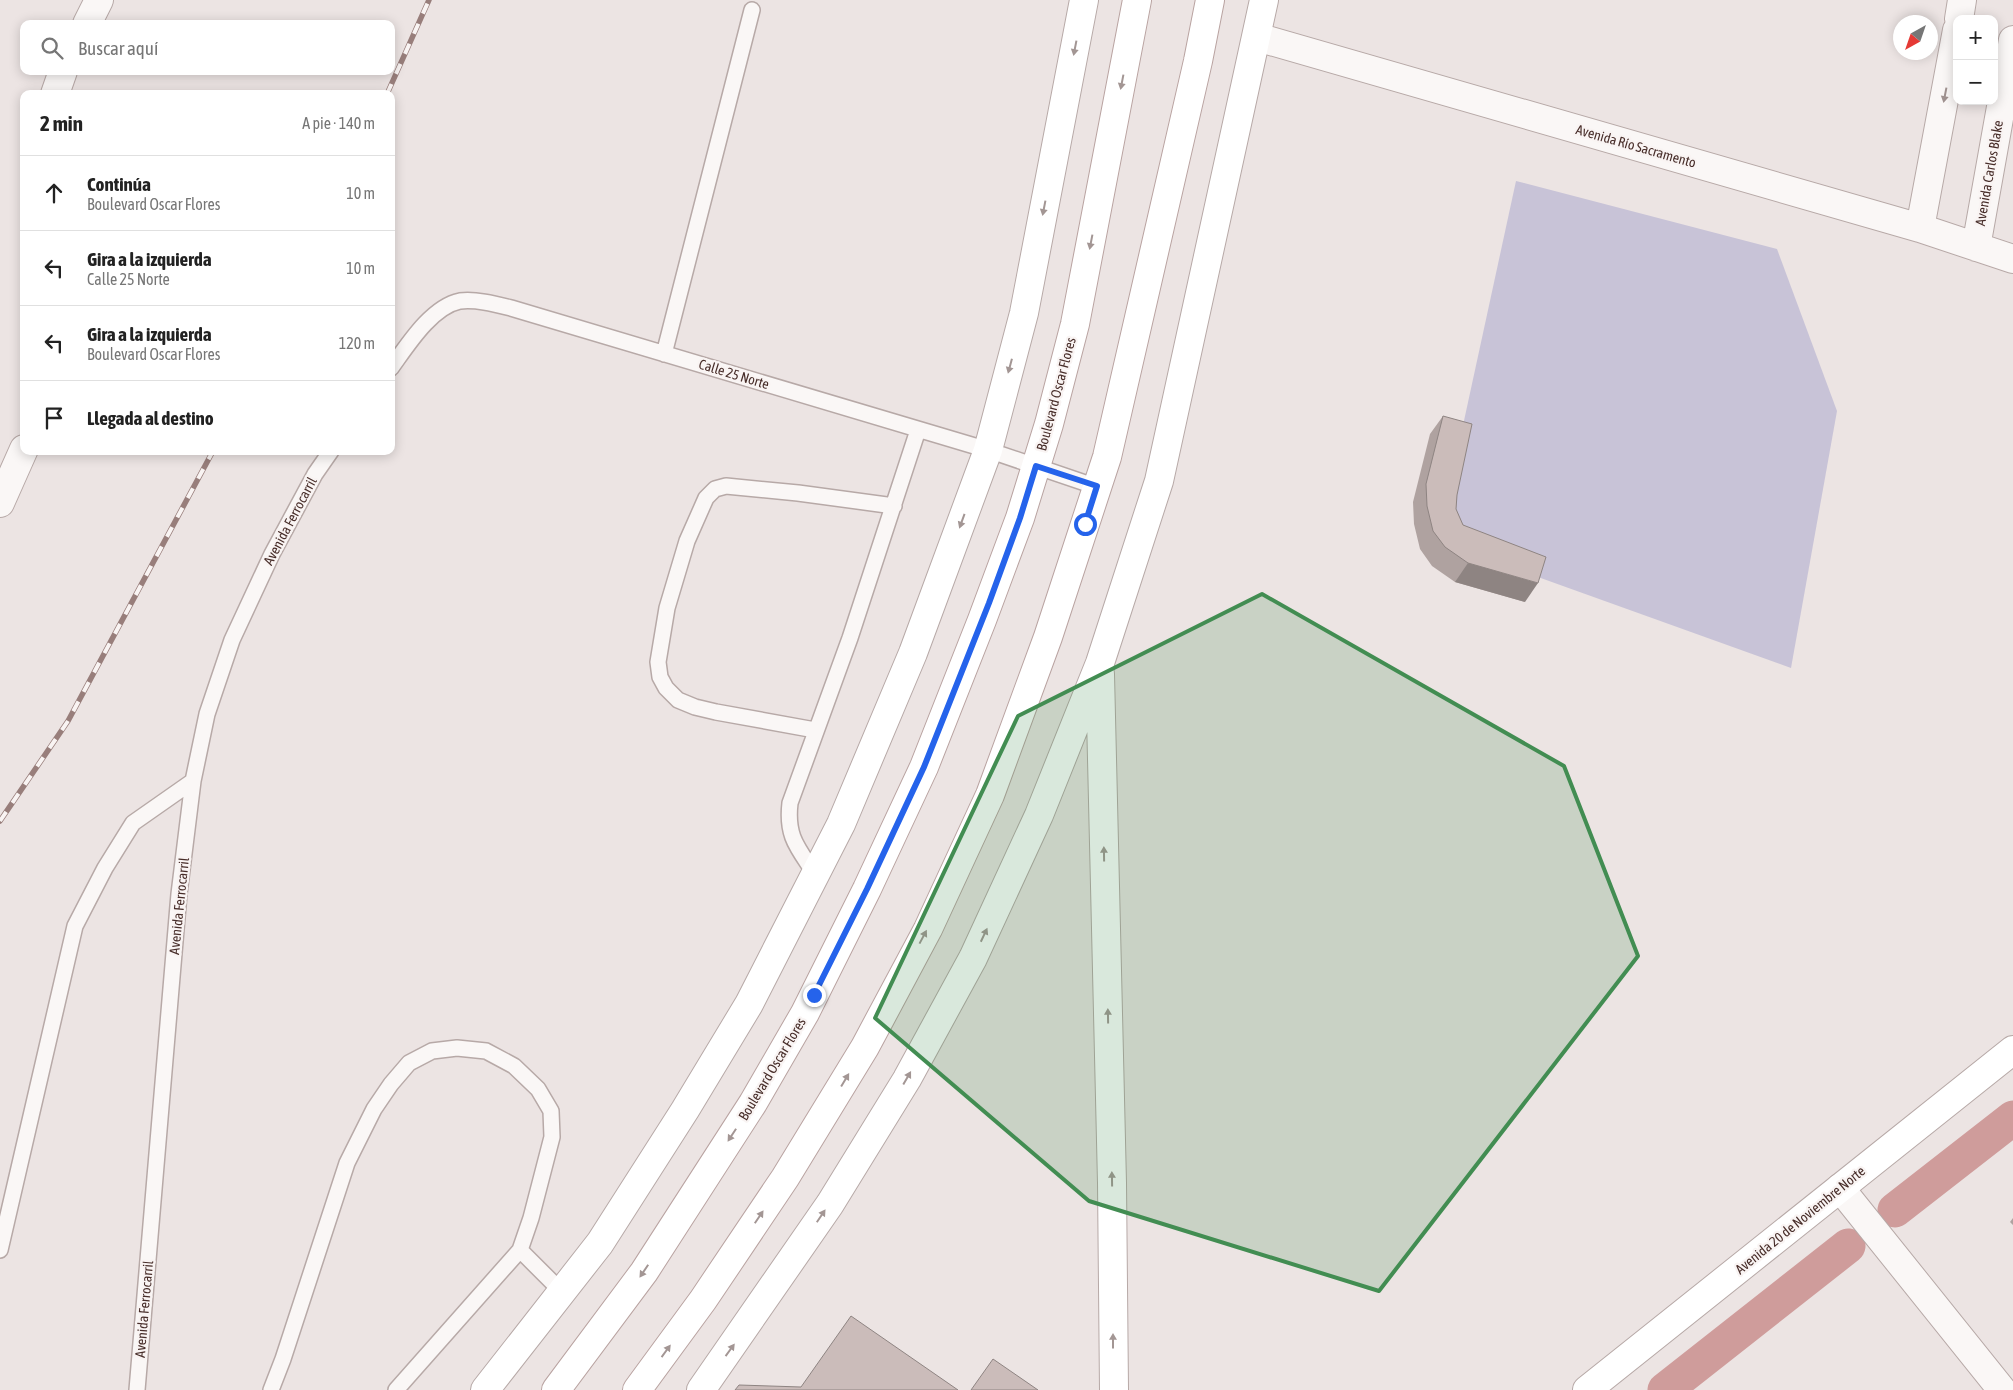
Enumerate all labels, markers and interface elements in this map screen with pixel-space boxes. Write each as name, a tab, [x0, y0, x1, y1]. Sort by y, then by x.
north arrow	[1893, 15, 1938, 60]
map controls	[1953, 15, 1998, 105]
button: +	[1953, 15, 1998, 60]
search box	[20, 20, 395, 75]
icon: search	[38, 34, 66, 62]
text: Buscar aquí	[78, 37, 158, 59]
one-way arrow	[1070, 40, 1078, 56]
button: −	[1953, 60, 1998, 105]
one-way arrow	[1117, 75, 1125, 91]
one-way arrow	[1940, 88, 1948, 104]
text: 2 min	[40, 111, 83, 135]
text: A pie · 140 m	[302, 114, 375, 132]
street label: Avenida Carlos Blake	[1972, 119, 2006, 227]
street label: Avenida Río Sacramento	[1574, 121, 1698, 171]
text: Continúa	[87, 173, 151, 195]
icon: ahead	[40, 179, 68, 207]
text: 10 m	[346, 184, 375, 202]
text: Boulevard Oscar Flores	[87, 195, 220, 213]
one-way arrow	[1040, 200, 1048, 216]
one-way arrow	[1086, 234, 1094, 250]
text: Gira a la izquierda	[87, 248, 212, 270]
icon: left	[40, 254, 68, 282]
text: 10 m	[346, 259, 375, 277]
text: Calle 25 Norte	[87, 270, 170, 288]
text: Gira a la izquierda	[87, 323, 212, 345]
icon: left	[40, 329, 68, 357]
text: 120 m	[339, 334, 375, 352]
street label: Boulevard Oscar Flores	[1033, 336, 1079, 452]
text: Boulevard Oscar Flores	[87, 345, 220, 363]
street label: Calle 25 Norte	[697, 356, 771, 392]
one-way arrow	[1006, 359, 1014, 374]
icon: arrive	[40, 404, 68, 432]
text: Llegada al destino	[87, 407, 214, 429]
street label: Avenida Ferrocarril	[260, 474, 320, 568]
route start	[1074, 513, 1097, 536]
one-way arrow	[958, 514, 966, 529]
one-way arrow	[1100, 846, 1108, 862]
street label: Avenida Ferrocarril	[166, 856, 192, 955]
one-way arrow	[980, 928, 988, 942]
one-way arrow	[919, 930, 927, 945]
route end	[803, 984, 826, 1007]
one-way arrow	[1104, 1008, 1112, 1024]
street label: Boulevard Oscar Flores	[735, 1015, 809, 1123]
one-way arrow	[903, 1071, 911, 1086]
one-way arrow	[840, 1073, 850, 1086]
one-way arrow	[728, 1128, 737, 1142]
street label: Avenida 20 de Noviembre Norte	[1732, 1163, 1868, 1277]
one-way arrow	[1108, 1171, 1116, 1187]
one-way arrow	[816, 1209, 826, 1223]
one-way arrow	[754, 1211, 764, 1224]
street label: Avenida Ferrocarril	[132, 1260, 156, 1358]
one-way arrow	[639, 1264, 649, 1278]
one-way arrow	[1109, 1333, 1117, 1349]
one-way arrow	[725, 1343, 735, 1357]
one-way arrow	[661, 1344, 671, 1358]

